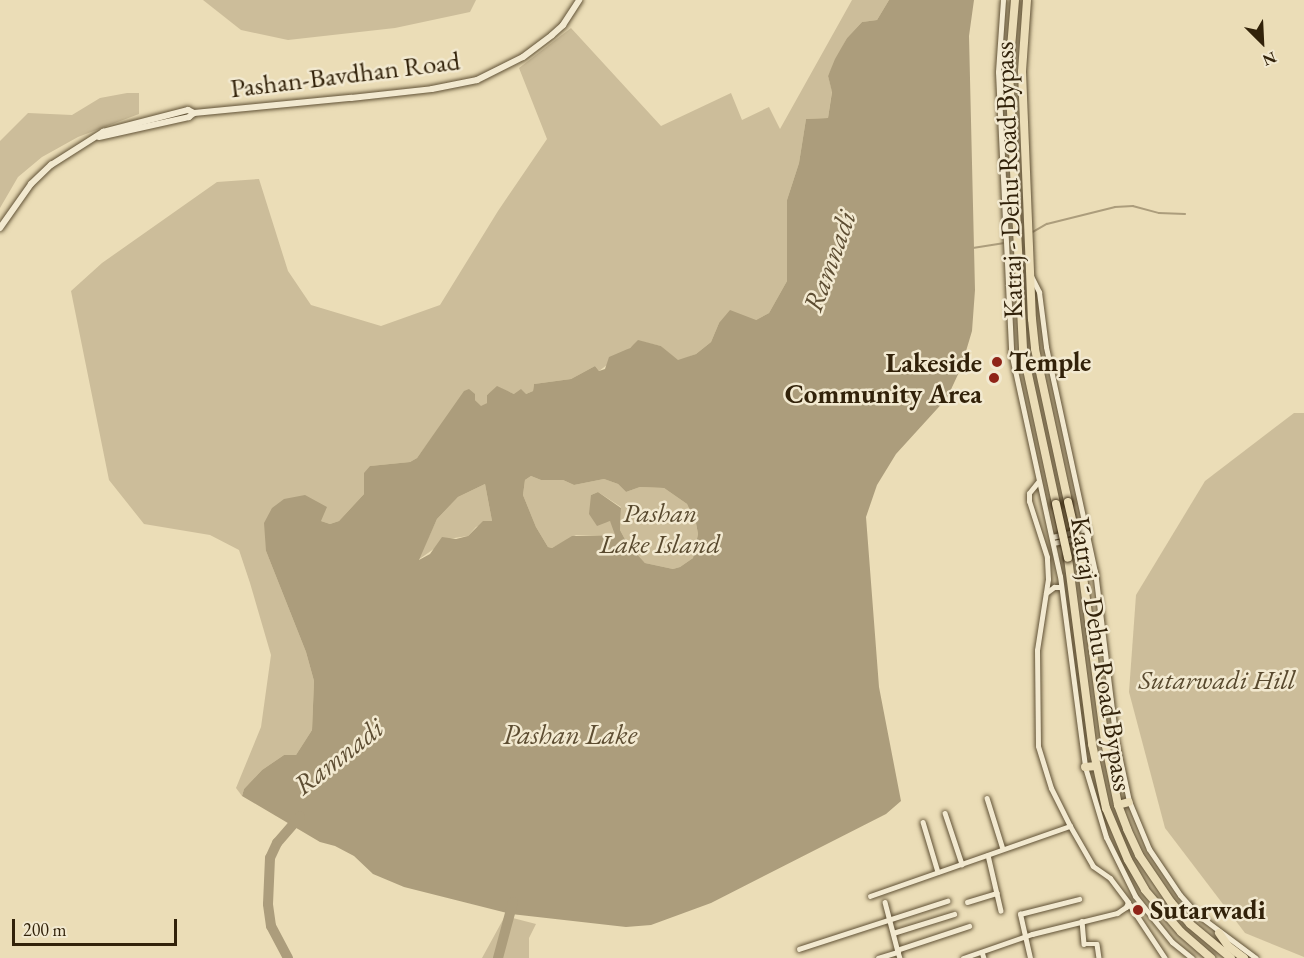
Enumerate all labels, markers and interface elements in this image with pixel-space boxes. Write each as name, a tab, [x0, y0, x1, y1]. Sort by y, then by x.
north arrow	[1232, 12, 1292, 72]
street label: Katraj - Dehu Road Bypass	[987, 41, 1029, 319]
street label: Pashan-Bavdhan Road	[228, 44, 462, 104]
text: N	[1259, 47, 1280, 71]
water label: Ramnadi	[795, 206, 863, 316]
place label: Lakeside Community Area	[785, 346, 982, 409]
place label: Temple	[1009, 346, 1091, 378]
marker: Temple	[990, 355, 1004, 369]
marker: Lakeside Community Area	[987, 371, 1001, 385]
park label: Pashan Lake Island	[600, 496, 720, 559]
street label: Katraj - Dehu Road Bypass	[1064, 515, 1140, 793]
park label: Sutarwadi Hill	[1138, 664, 1296, 696]
water label: Ramnadi	[286, 710, 390, 802]
water label: Pashan Lake	[503, 717, 637, 751]
place label: Sutarwadi	[1150, 894, 1266, 926]
marker: Sutarwadi	[1131, 903, 1145, 917]
scale bar	[15, 907, 180, 945]
text: 200 m	[23, 918, 67, 941]

